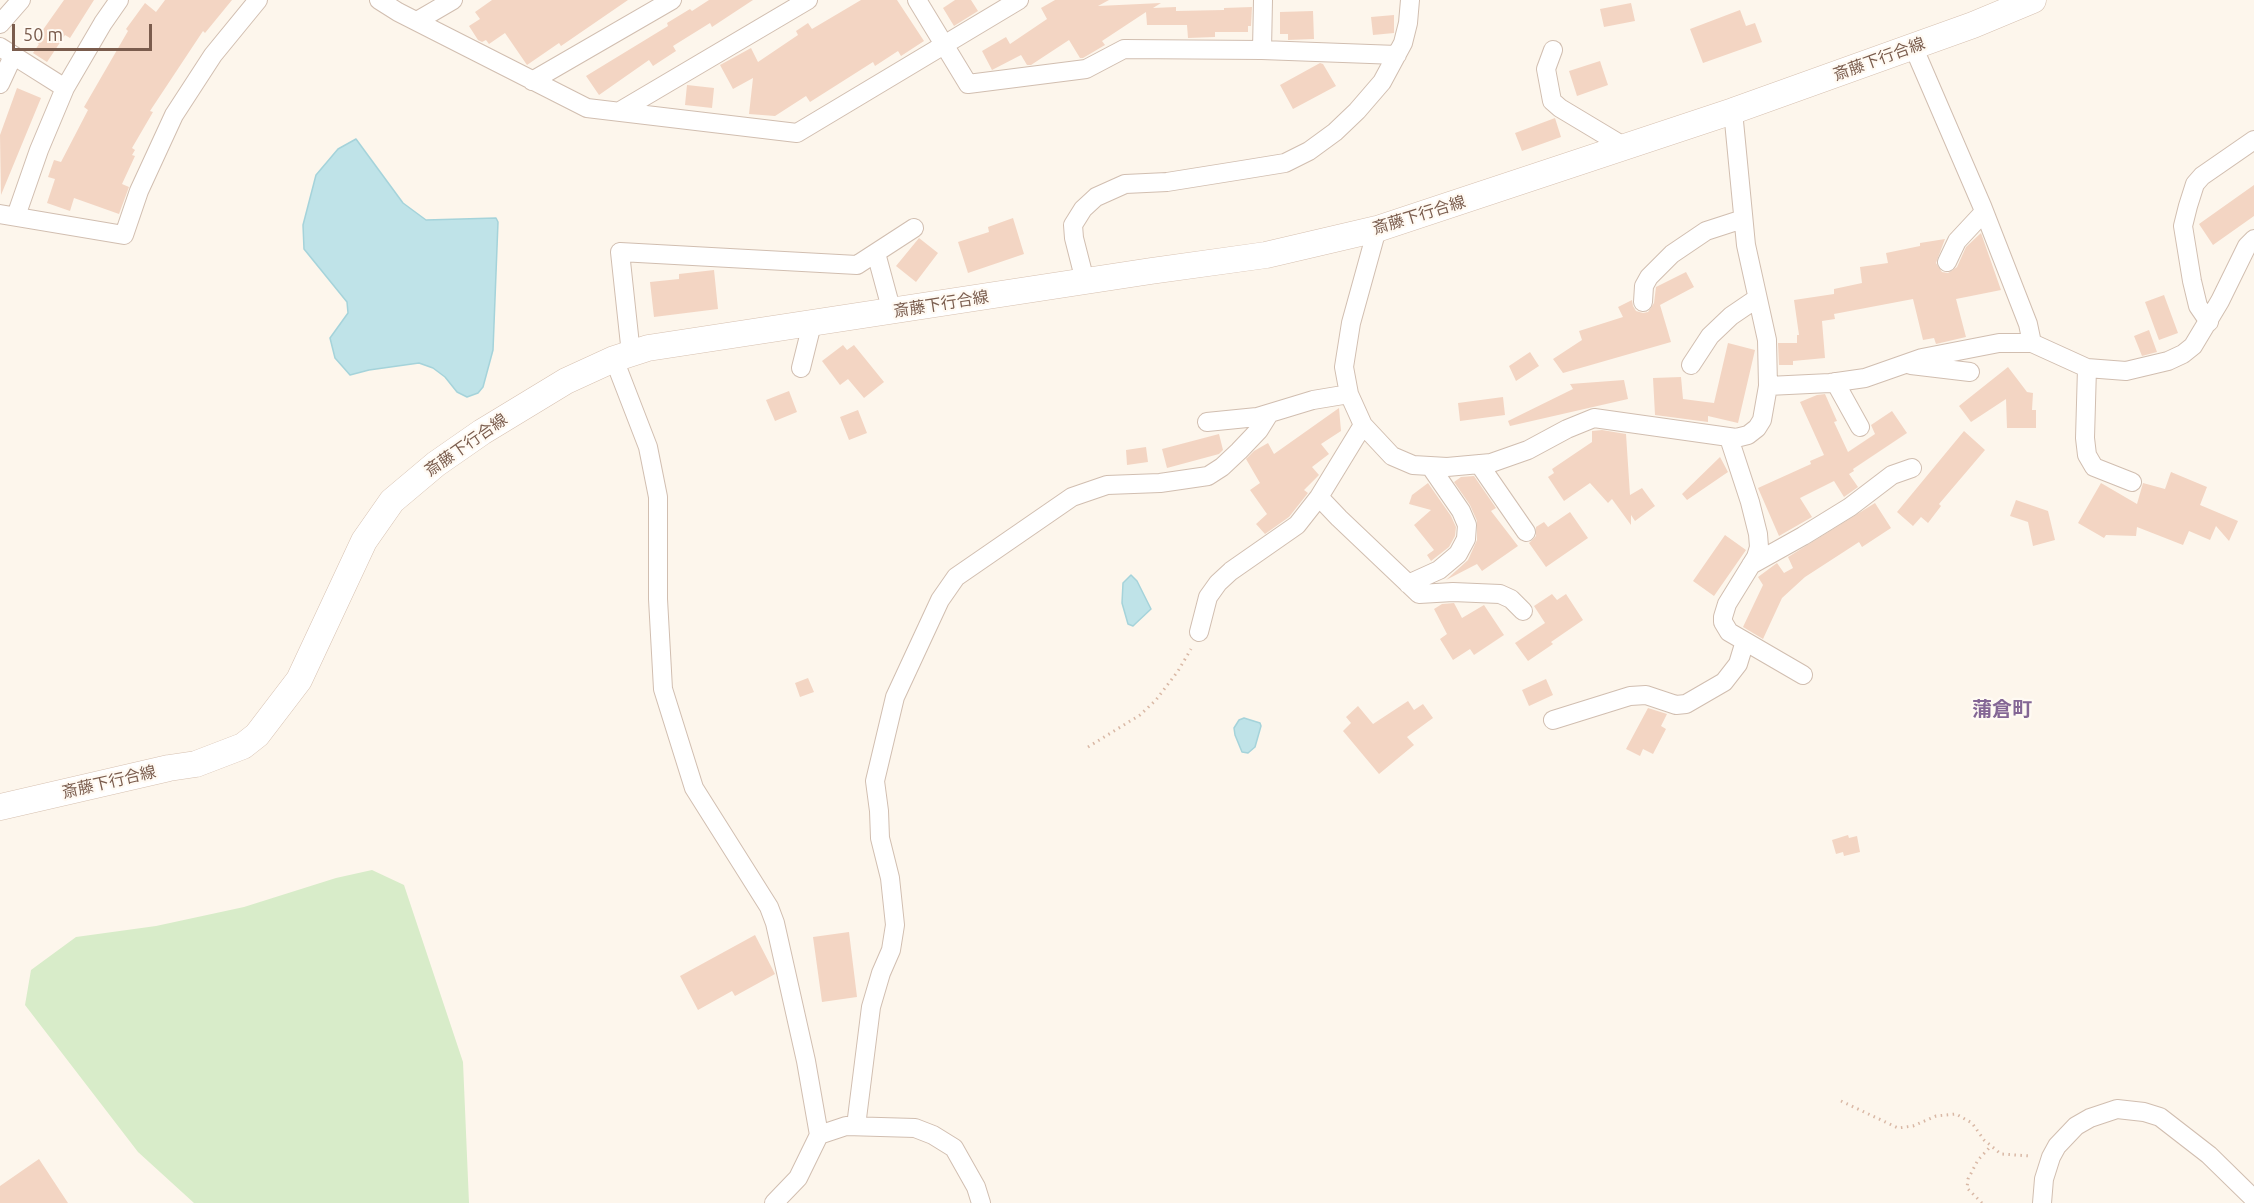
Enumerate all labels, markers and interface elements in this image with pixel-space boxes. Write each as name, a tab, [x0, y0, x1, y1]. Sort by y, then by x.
scale bar	[15, 12, 154, 50]
text: 50 m	[23, 24, 63, 44]
street label: 斎藤下行合線	[1831, 34, 1927, 84]
street label: 斎藤下行合線	[1370, 192, 1468, 238]
street label: 斎藤下行合線	[892, 287, 990, 321]
street label: 斎藤下行合線	[421, 410, 511, 480]
district label: 蒲倉町	[1972, 697, 2032, 721]
street label: 斎藤下行合線	[60, 762, 158, 802]

